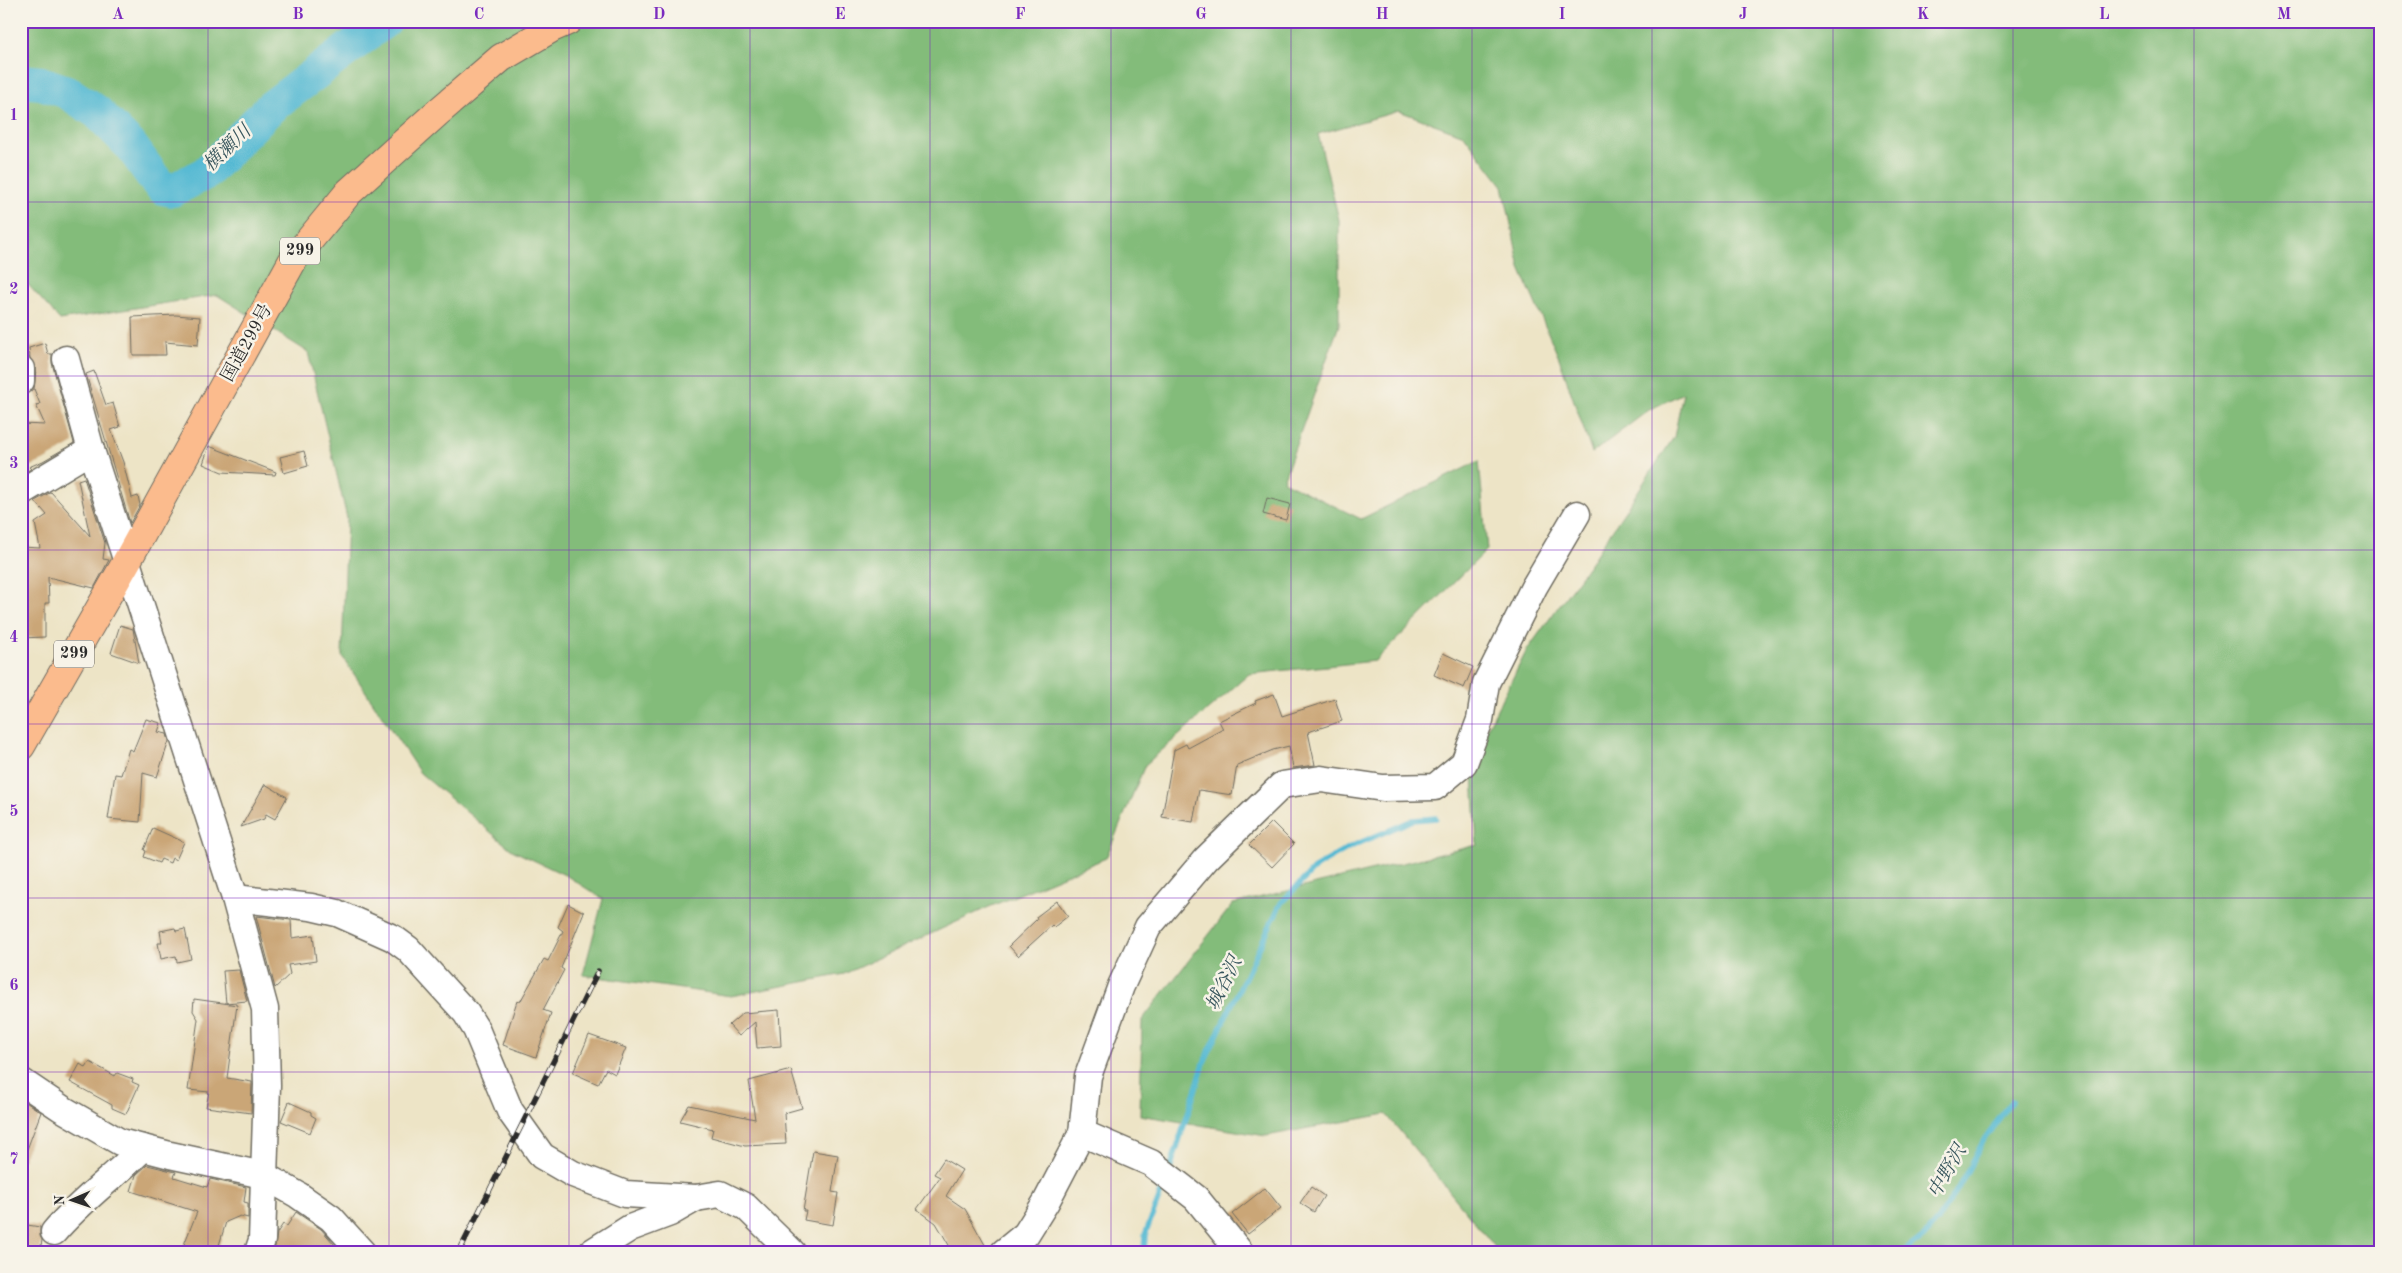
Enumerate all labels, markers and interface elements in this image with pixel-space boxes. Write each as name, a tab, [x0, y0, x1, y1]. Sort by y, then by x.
text: A	[112, 7, 124, 23]
text: B	[292, 7, 304, 23]
text: C	[474, 7, 484, 23]
text: D	[653, 7, 665, 23]
text: E	[834, 7, 846, 23]
text: F	[1015, 7, 1026, 23]
text: G	[1195, 7, 1207, 23]
text: H	[1375, 7, 1389, 23]
text: I	[1558, 7, 1566, 23]
text: J	[1739, 7, 1748, 23]
text: K	[1917, 7, 1929, 23]
text: L	[2099, 7, 2110, 23]
text: M	[2277, 7, 2291, 23]
text: 1	[9, 108, 19, 124]
water label: 横瀬川	[200, 120, 257, 176]
road number: 299	[280, 238, 320, 264]
text: 2	[9, 282, 19, 298]
street label: 国道299号	[217, 300, 276, 385]
text: 3	[9, 456, 19, 472]
text: 4	[9, 630, 19, 646]
road number: 299	[54, 641, 94, 668]
text: 5	[9, 804, 19, 820]
water label: 城谷沢	[1202, 952, 1247, 1014]
text: 6	[9, 978, 19, 994]
water label: 中野沢	[1924, 1140, 1971, 1201]
text: 7	[9, 1152, 19, 1168]
north arrow	[48, 1176, 98, 1226]
text: N	[53, 1195, 67, 1206]

